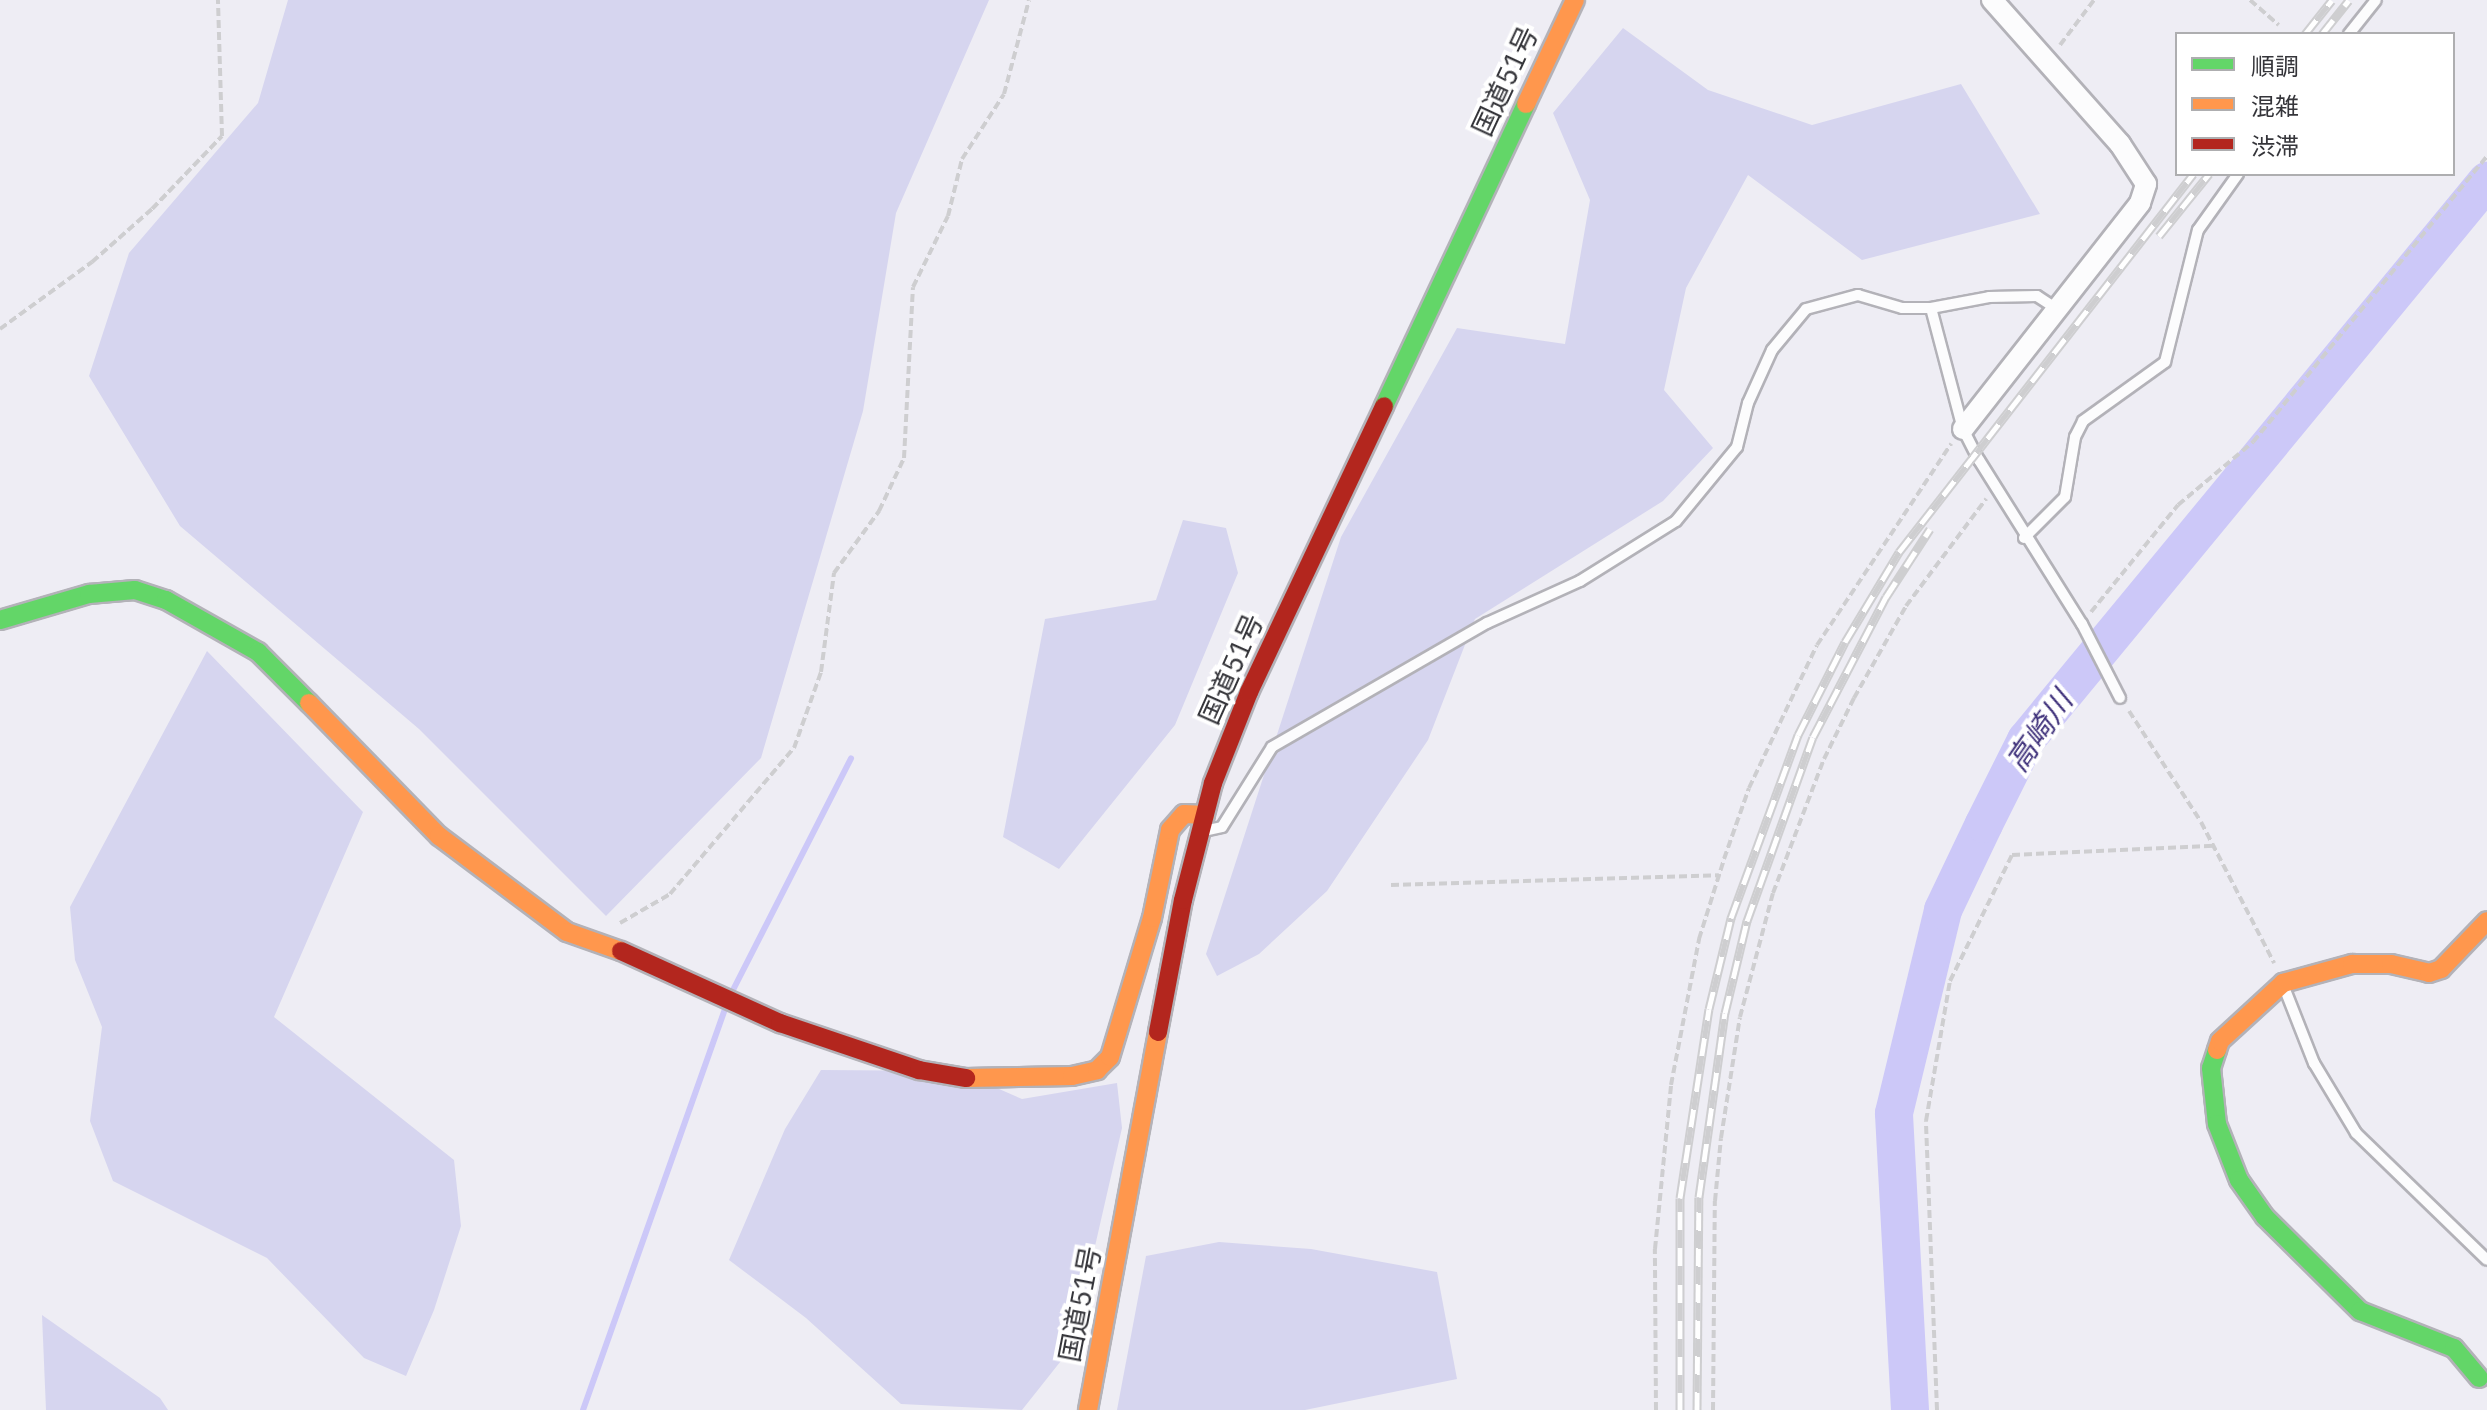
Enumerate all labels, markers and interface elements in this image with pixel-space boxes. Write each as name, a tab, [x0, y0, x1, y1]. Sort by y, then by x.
street label: 国道51号	[1465, 21, 1545, 141]
legend	[2175, 32, 2455, 176]
text: 順調	[2251, 50, 2299, 82]
text: 混雑	[2251, 90, 2299, 122]
text: 渋滞	[2251, 130, 2299, 162]
street label: 国道51号	[1192, 608, 1270, 730]
water label: 高崎川	[1998, 684, 2080, 778]
street label: 国道51号	[1052, 1243, 1108, 1365]

